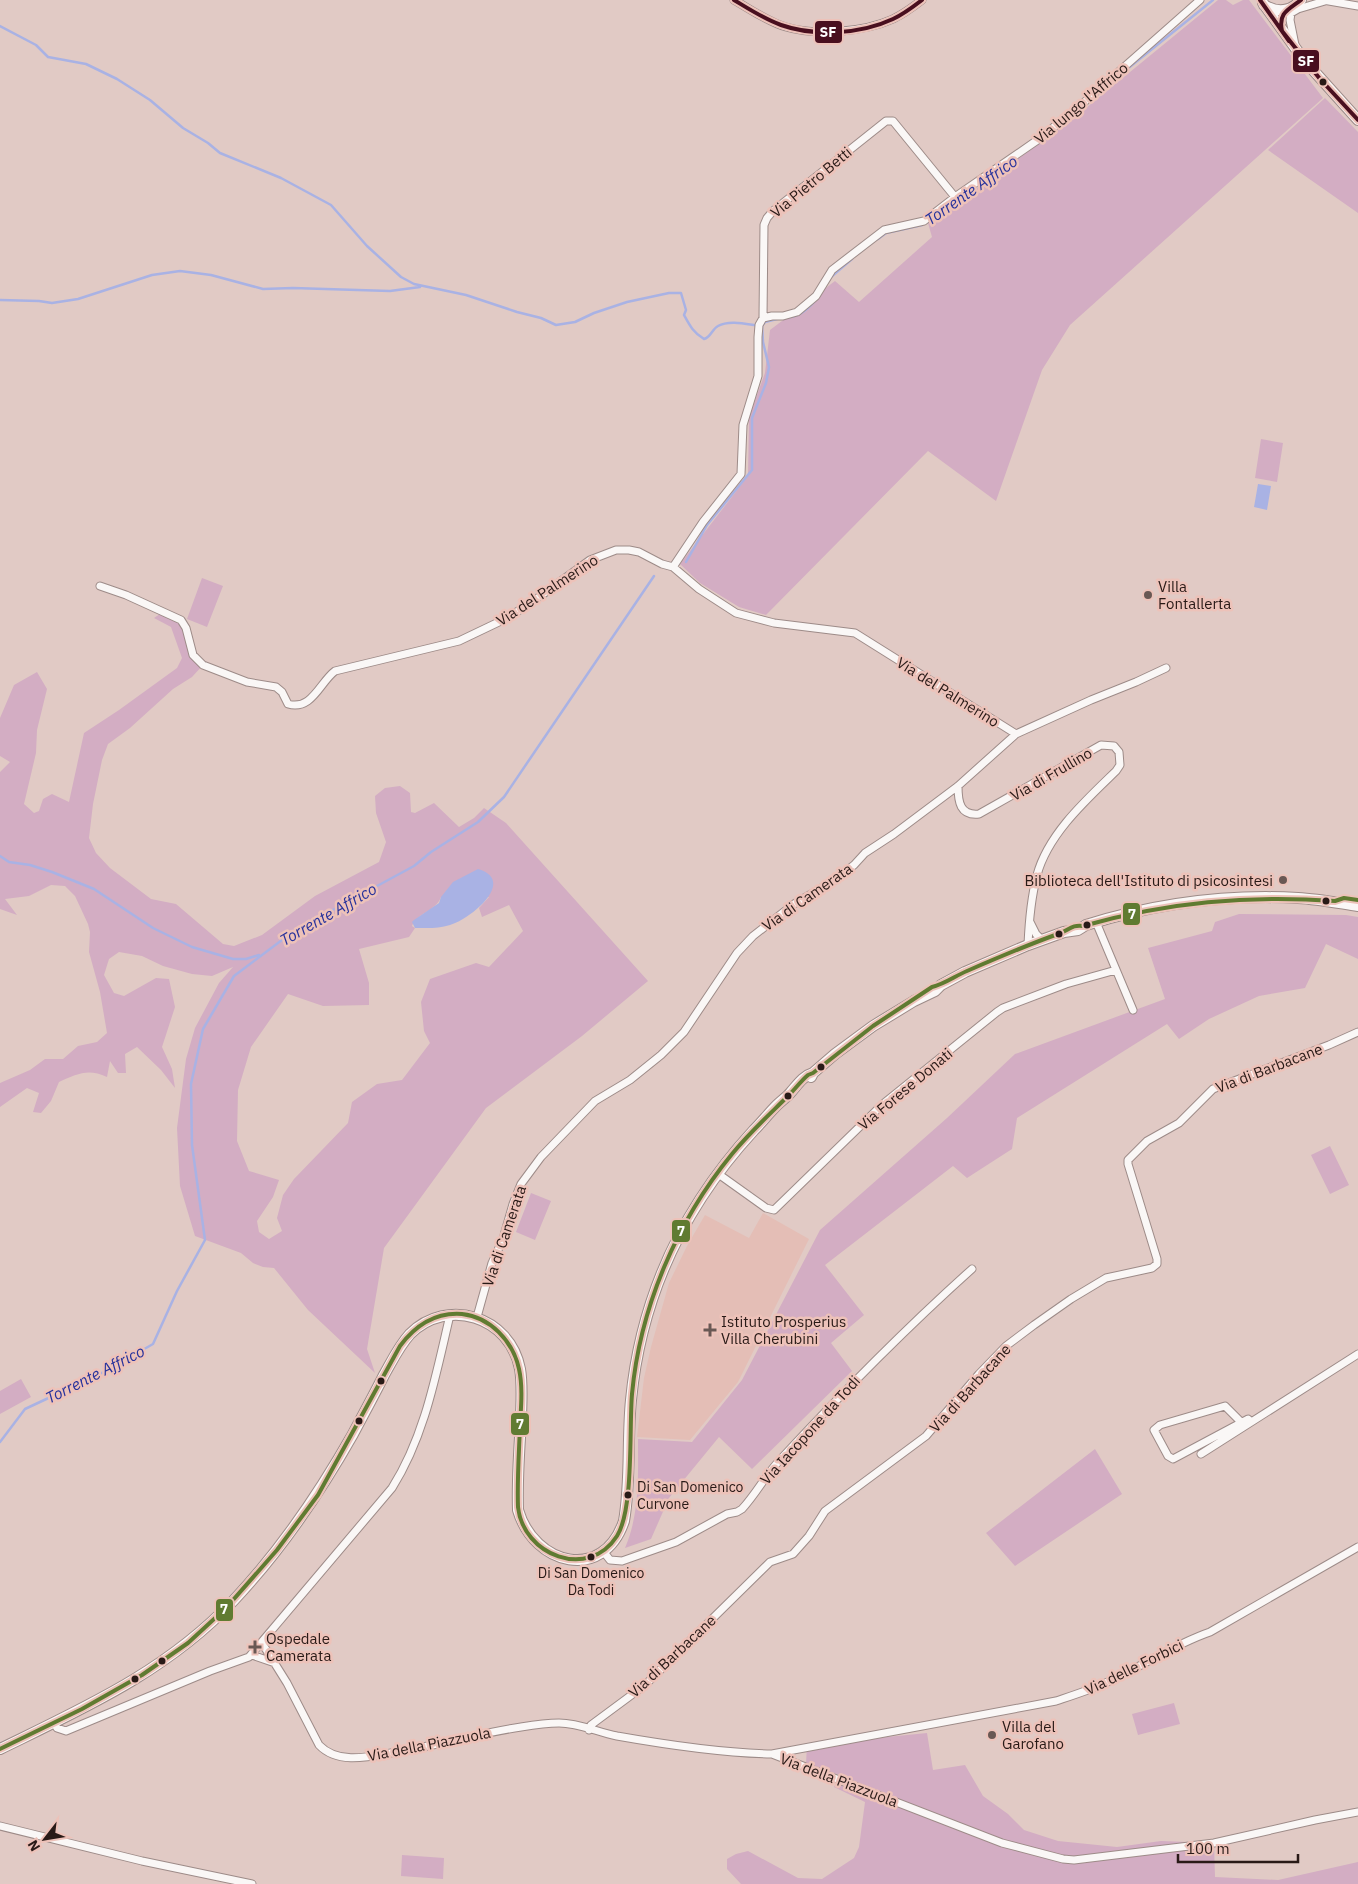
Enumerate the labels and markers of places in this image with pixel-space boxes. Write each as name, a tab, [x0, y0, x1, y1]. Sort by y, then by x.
unlabelled marker	[1318, 77, 1328, 87]
place label: Villa Fontallerta	[1158, 577, 1231, 613]
marker: Villa Fontallerta	[1142, 589, 1154, 601]
place label: Biblioteca dell'Istituto di psicosintesi	[1025, 871, 1273, 890]
marker: Biblioteca dell'Istituto di psicosintesi	[1277, 874, 1289, 886]
unlabelled marker	[1321, 896, 1331, 906]
unlabelled marker	[1082, 920, 1092, 930]
unlabelled marker	[1054, 929, 1064, 939]
unlabelled marker	[816, 1062, 826, 1072]
unlabelled marker	[783, 1091, 793, 1101]
place label: Istituto Prosperius Villa Cherubini	[721, 1312, 846, 1348]
marker: Istituto Prosperius Villa Cherubini	[703, 1323, 717, 1337]
unlabelled marker	[376, 1376, 386, 1386]
unlabelled marker	[354, 1416, 364, 1426]
place label: Di San Domenico Curvone	[637, 1478, 744, 1513]
marker: Di San Domenico Curvone	[623, 1490, 633, 1500]
marker: Di San Domenico Da Todi	[586, 1552, 596, 1562]
place label: Di San Domenico Da Todi	[538, 1564, 644, 1599]
place label: Ospedale Camerata	[266, 1629, 331, 1665]
marker: Ospedale Camerata	[248, 1640, 262, 1654]
unlabelled marker	[157, 1656, 167, 1666]
unlabelled marker	[130, 1674, 140, 1684]
place label: Villa del Garofano	[1002, 1717, 1064, 1753]
marker: Villa del Garofano	[986, 1729, 998, 1741]

